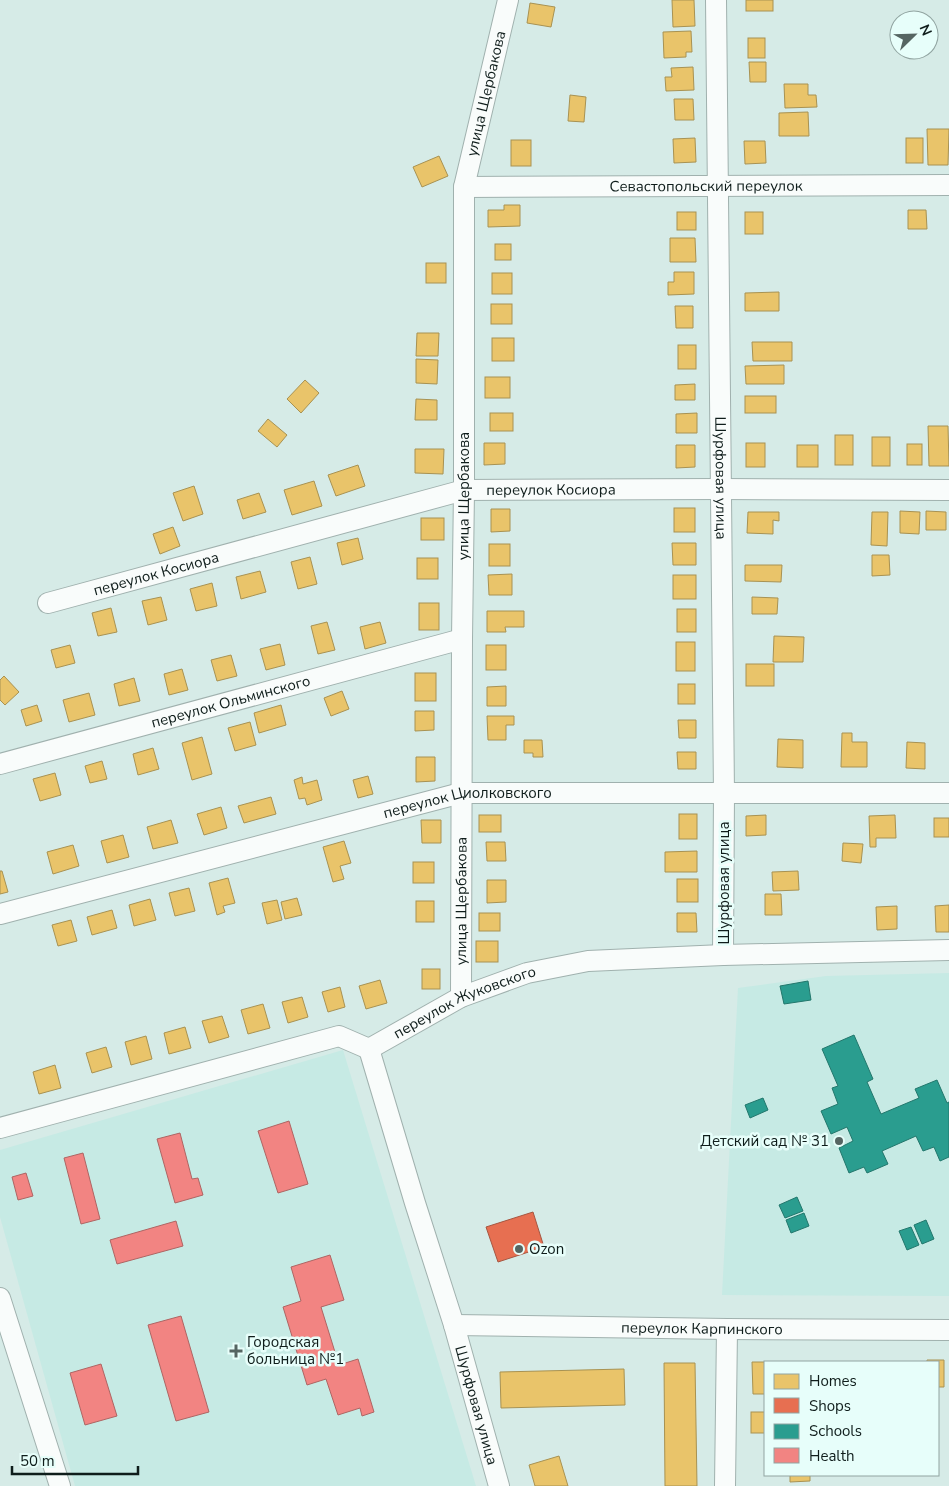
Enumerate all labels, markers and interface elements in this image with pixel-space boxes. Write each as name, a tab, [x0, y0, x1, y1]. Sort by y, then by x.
north arrow	[889, 10, 939, 60]
text: N	[915, 22, 936, 39]
street label: улица Щербакова	[462, 29, 510, 158]
street label: Севастопольский переулок	[609, 176, 803, 196]
street label: Шурфовая улица	[710, 416, 731, 540]
street label: улица Щербакова	[453, 432, 474, 560]
street label: переулок Косиора	[486, 479, 616, 500]
street label: переулок Косиора	[91, 547, 221, 600]
street label: переулок Ольминского	[149, 670, 313, 733]
street label: переулок Циолковского	[381, 783, 552, 823]
street label: Шурфовая улица	[714, 821, 734, 945]
street label: улица Щербакова	[451, 837, 471, 965]
street label: переулок Жуковского	[390, 961, 538, 1043]
place label: Детский сад № 31	[700, 1131, 829, 1151]
marker: Детский сад № 31	[833, 1135, 845, 1147]
place label: Ozon	[529, 1239, 564, 1259]
marker: Ozon	[513, 1243, 525, 1255]
street label: переулок Карпинского	[621, 1317, 783, 1339]
place label: Городская больница №1	[247, 1332, 344, 1369]
street label: Шурфовая улица	[450, 1343, 503, 1467]
marker: Городская больница №1	[229, 1344, 243, 1358]
legend	[764, 1361, 939, 1476]
text: Homes	[809, 1371, 857, 1391]
text: Shops	[809, 1396, 851, 1416]
text: Schools	[809, 1421, 862, 1441]
scale bar	[12, 1444, 139, 1476]
text: Health	[809, 1446, 854, 1466]
text: 50 m	[20, 1451, 55, 1471]

